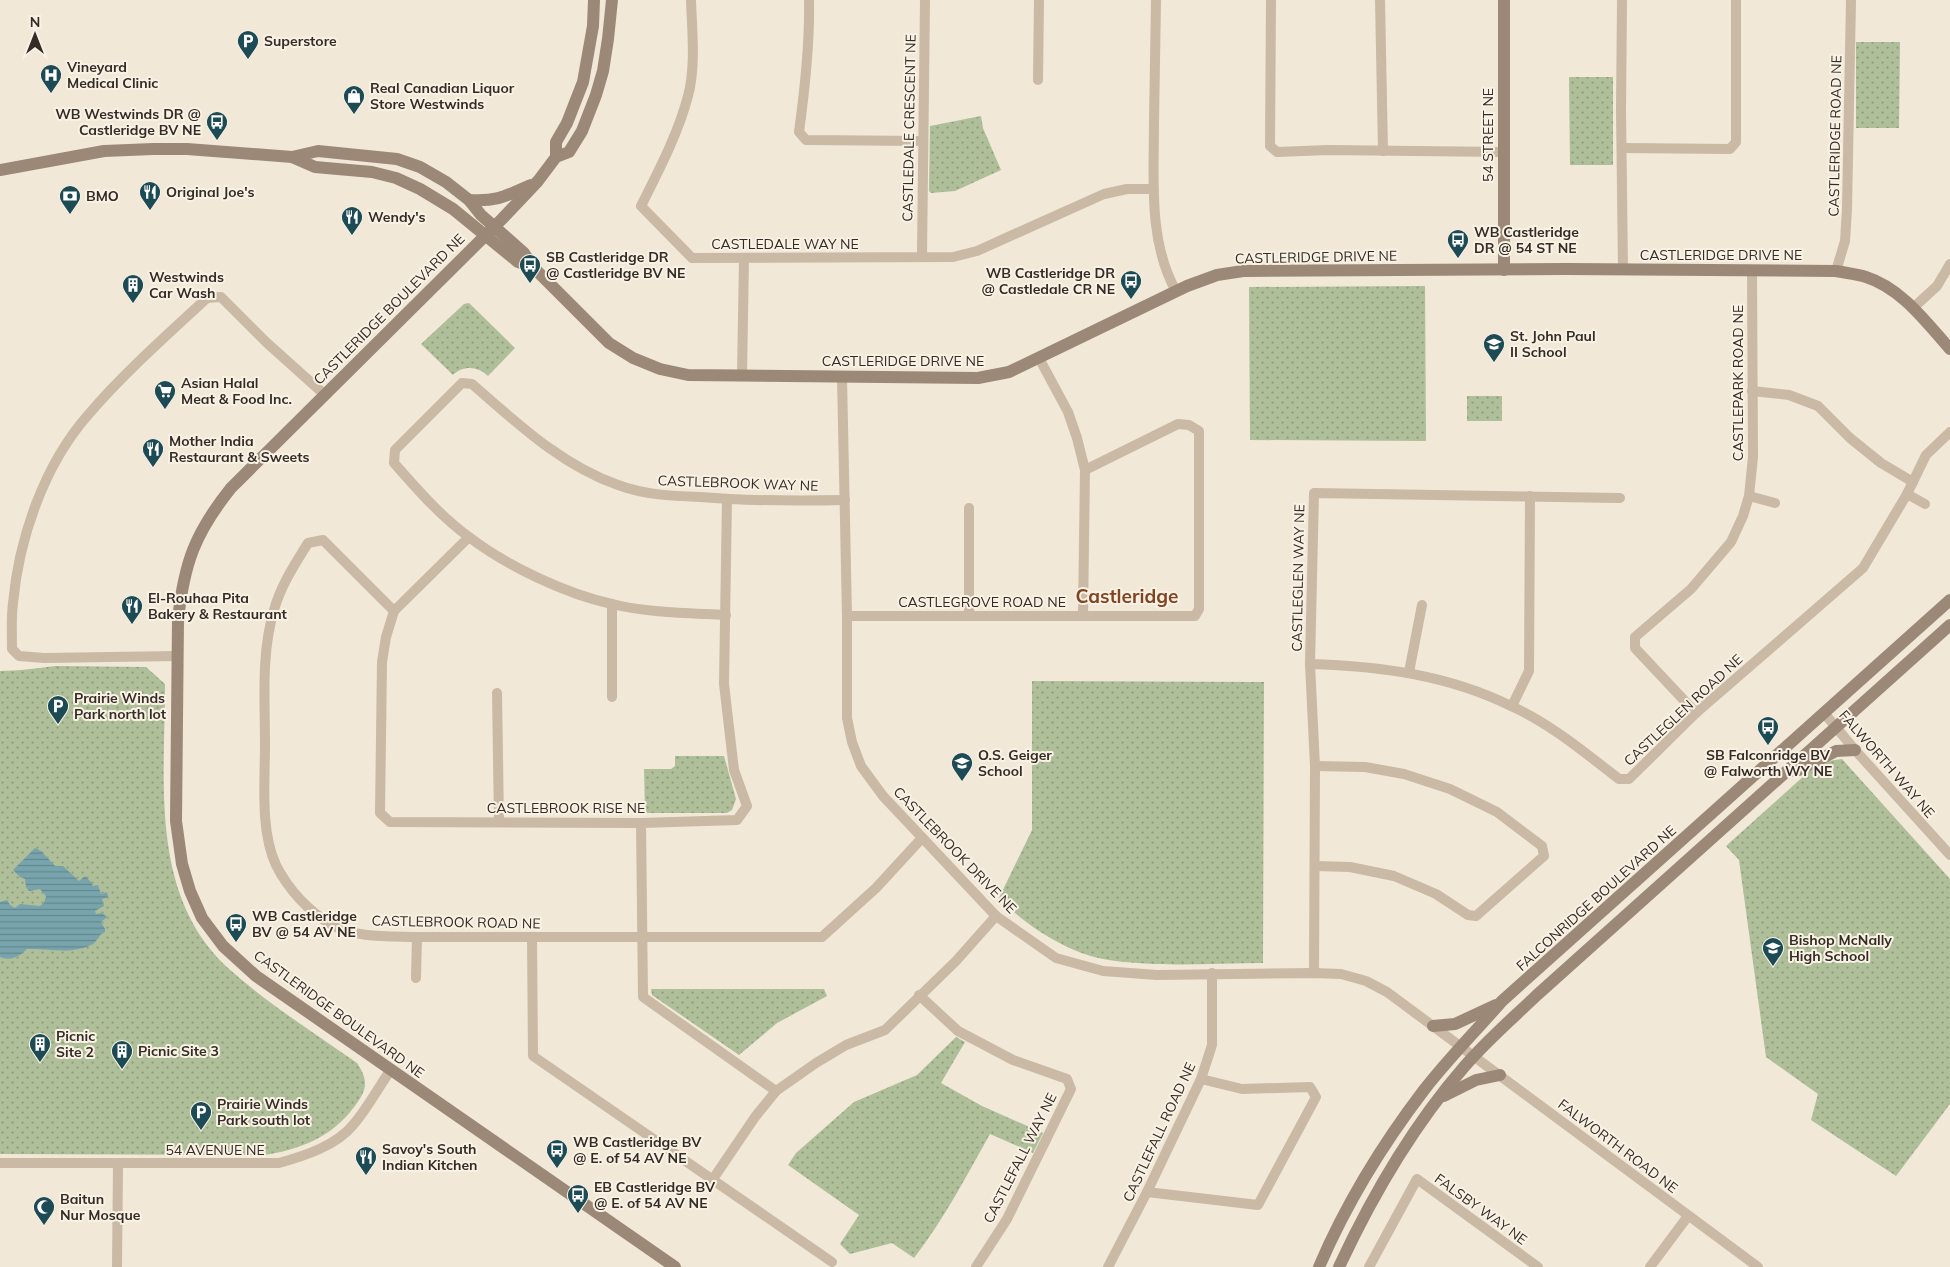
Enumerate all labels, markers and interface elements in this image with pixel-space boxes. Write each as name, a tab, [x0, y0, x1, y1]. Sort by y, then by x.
north arrow	[10, 10, 60, 60]
text: N	[30, 13, 40, 31]
parking icon: Superstore	[236, 29, 260, 60]
place label: Superstore	[264, 32, 337, 50]
street label: CASTLEDALE CRESCENT NE	[898, 34, 920, 222]
street label: CASTLERIDGE ROAD NE	[1825, 55, 1845, 217]
place label: Vineyard Medical Clinic	[66, 58, 158, 92]
hospital icon: Vineyard Medical Clinic	[39, 63, 63, 94]
place label: Real Canadian Liquor Store Westwinds	[370, 79, 515, 113]
shop icon: Real Canadian Liquor Store Westwinds	[342, 84, 366, 115]
street label: 54 STREET NE	[1479, 88, 1497, 182]
place label: WB Westwinds DR @ Castleridge BV NE	[55, 105, 201, 139]
bus stop icon: WB Westwinds DR @ Castleridge BV NE	[205, 110, 229, 141]
restaurant icon: Original Joe's	[138, 180, 162, 211]
place label: Original Joe's	[166, 183, 255, 201]
bank icon: BMO	[58, 184, 82, 215]
place label: BMO	[86, 187, 119, 205]
restaurant icon: Wendy's	[340, 205, 364, 236]
place label: Wendy's	[368, 208, 426, 226]
place label: WB Castleridge DR @ 54 ST NE	[1474, 223, 1579, 257]
bus stop icon: WB Castleridge DR @ 54 ST NE	[1446, 228, 1470, 259]
street label: CASTLERIDGE BOULEVARD NE	[310, 230, 468, 388]
street label: CASTLEDALE WAY NE	[711, 235, 859, 253]
street label: CASTLERIDGE DRIVE NE	[1640, 246, 1802, 264]
street label: CASTLERIDGE DRIVE NE	[1235, 247, 1397, 267]
place label: SB Castleridge DR @ Castleridge BV NE	[546, 248, 685, 282]
bus stop icon: SB Castleridge DR @ Castleridge BV NE	[518, 253, 542, 284]
place label: WB Castleridge DR @ Castledale CR NE	[981, 264, 1115, 298]
place label: Westwinds Car Wash	[149, 268, 224, 302]
bus stop icon: WB Castleridge DR @ Castledale CR NE	[1119, 269, 1143, 300]
building icon: Westwinds Car Wash	[121, 273, 145, 304]
street label: CASTLEPARK ROAD NE	[1729, 305, 1747, 461]
place label: St. John Paul II School	[1510, 327, 1596, 361]
school or university icon: St. John Paul II School	[1482, 332, 1506, 363]
street label: CASTLERIDGE DRIVE NE	[822, 352, 984, 370]
place label: Asian Halal Meat & Food Inc.	[181, 374, 292, 408]
supermarket icon: Asian Halal Meat & Food Inc.	[153, 379, 177, 410]
place label: Mother India Restaurant & Sweets	[169, 432, 310, 466]
restaurant icon: Mother India Restaurant & Sweets	[141, 437, 165, 468]
street label: CASTLEBROOK WAY NE	[657, 471, 819, 495]
street label: CASTLEGLEN WAY NE	[1288, 504, 1308, 652]
district label: Castleridge	[1076, 584, 1178, 608]
place label: El-Rouhaa Pita Bakery & Restaurant	[148, 589, 288, 623]
street label: CASTLEGROVE ROAD NE	[898, 593, 1066, 611]
restaurant icon: El-Rouhaa Pita Bakery & Restaurant	[120, 594, 144, 625]
street label: CASTLEGLEN ROAD NE	[1620, 650, 1746, 770]
place label: Prairie Winds Park north lot	[74, 689, 167, 723]
parking icon: Prairie Winds Park north lot	[46, 694, 70, 725]
street label: FALWORTH WAY NE	[1835, 706, 1939, 822]
bus stop icon: SB Falconridge BV @ Falworth WY NE	[1756, 715, 1780, 746]
place label: O.S. Geiger School	[978, 746, 1052, 780]
place label: SB Falconridge BV @ Falworth WY NE	[1704, 746, 1832, 780]
school or university icon: O.S. Geiger School	[950, 751, 974, 782]
street label: CASTLEBROOK DRIVE NE	[890, 783, 1020, 917]
street label: CASTLEBROOK RISE NE	[487, 799, 645, 817]
street label: FALCONRIDGE BOULEVARD NE	[1512, 821, 1680, 975]
place label: WB Castleridge BV @ 54 AV NE	[252, 907, 357, 941]
bus stop icon: WB Castleridge BV @ 54 AV NE	[224, 912, 248, 943]
street label: CASTLEBROOK ROAD NE	[371, 912, 541, 932]
place label: Bishop McNally High School	[1789, 931, 1892, 965]
school or university icon: Bishop McNally High School	[1761, 936, 1785, 967]
street label: CASTLERIDGE BOULEVARD NE	[250, 946, 428, 1082]
place label: Picnic Site 2	[56, 1027, 95, 1061]
building icon: Picnic Site 2	[28, 1032, 52, 1063]
building icon: Picnic Site 3	[110, 1039, 134, 1070]
place label: Picnic Site 3	[138, 1042, 219, 1060]
street label: CASTLEFALL ROAD NE	[1119, 1059, 1199, 1205]
street label: CASTLEFALL WAY NE	[979, 1090, 1061, 1226]
place label: Prairie Winds Park south lot	[217, 1095, 311, 1129]
street label: FALWORTH ROAD NE	[1555, 1095, 1681, 1197]
parking icon: Prairie Winds Park south lot	[189, 1100, 213, 1131]
place label: WB Castleridge BV @ E. of 54 AV NE	[573, 1133, 702, 1167]
bus stop icon: WB Castleridge BV @ E. of 54 AV NE	[545, 1138, 569, 1169]
place label: Savoy's South Indian Kitchen	[382, 1140, 478, 1174]
street label: 54 AVENUE NE	[165, 1141, 265, 1159]
restaurant icon: Savoy's South Indian Kitchen	[354, 1145, 378, 1176]
street label: FALSBY WAY NE	[1431, 1169, 1531, 1249]
place label: EB Castleridge BV @ E. of 54 AV NE	[594, 1178, 716, 1212]
bus stop icon: EB Castleridge BV @ E. of 54 AV NE	[566, 1183, 590, 1214]
place label: Baitun Nur Mosque	[60, 1190, 141, 1224]
mosque icon: Baitun Nur Mosque	[32, 1195, 56, 1226]

